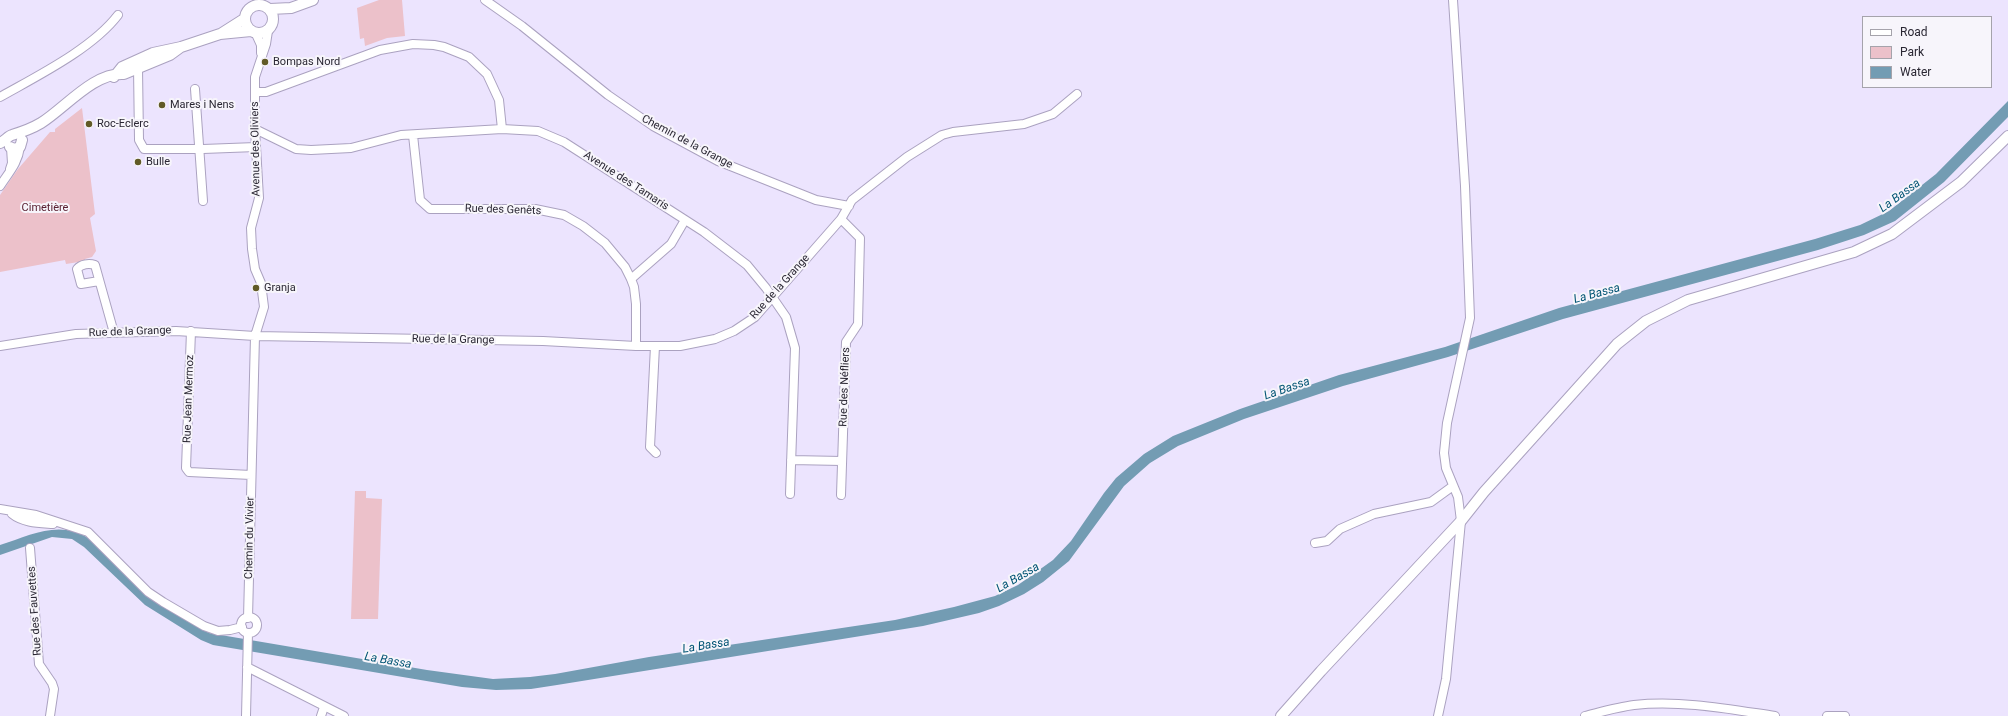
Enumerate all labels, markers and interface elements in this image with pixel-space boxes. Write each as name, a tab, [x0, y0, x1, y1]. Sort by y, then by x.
legend	[1862, 16, 1992, 88]
text: Road	[1900, 25, 1928, 39]
text: Park	[1900, 45, 1924, 59]
place label: Bompas Nord	[273, 55, 340, 69]
marker: Bompas Nord	[260, 57, 270, 67]
text: Water	[1900, 65, 1931, 79]
place label: Mares i Nens	[170, 98, 234, 112]
marker: Mares i Nens	[157, 100, 167, 110]
street label: Avenue des Oliviers	[249, 101, 263, 197]
street label: Chemin de la Grange	[639, 112, 735, 172]
place label: Roc-Eclerc	[97, 117, 149, 131]
marker: Roc-Eclerc	[84, 119, 94, 129]
street label: Avenue des Tamaris	[581, 149, 671, 213]
place label: Bulle	[146, 155, 170, 169]
marker: Bulle	[133, 157, 143, 167]
water label: La Bassa	[1877, 176, 1923, 216]
park label: Cimetière	[22, 201, 68, 215]
street label: Rue des Genêts	[465, 202, 541, 218]
street label: Rue de la Grange	[747, 252, 813, 322]
place label: Granja	[264, 281, 296, 295]
water label: La Bassa	[1572, 281, 1622, 307]
marker: Granja	[251, 283, 261, 293]
street label: Rue de la Grange	[88, 324, 172, 340]
street label: Rue de la Grange	[412, 333, 494, 347]
street label: Rue des Néfliers	[837, 347, 853, 427]
street label: Rue Jean Mermoz	[181, 355, 197, 443]
water label: La Bassa	[1262, 374, 1312, 404]
street label: Chemin du Vivier	[243, 497, 257, 579]
water label: La Bassa	[994, 560, 1042, 596]
street label: Rue des Fauvettes	[25, 566, 45, 656]
water label: La Bassa	[681, 635, 731, 657]
water label: La Bassa	[363, 650, 413, 672]

